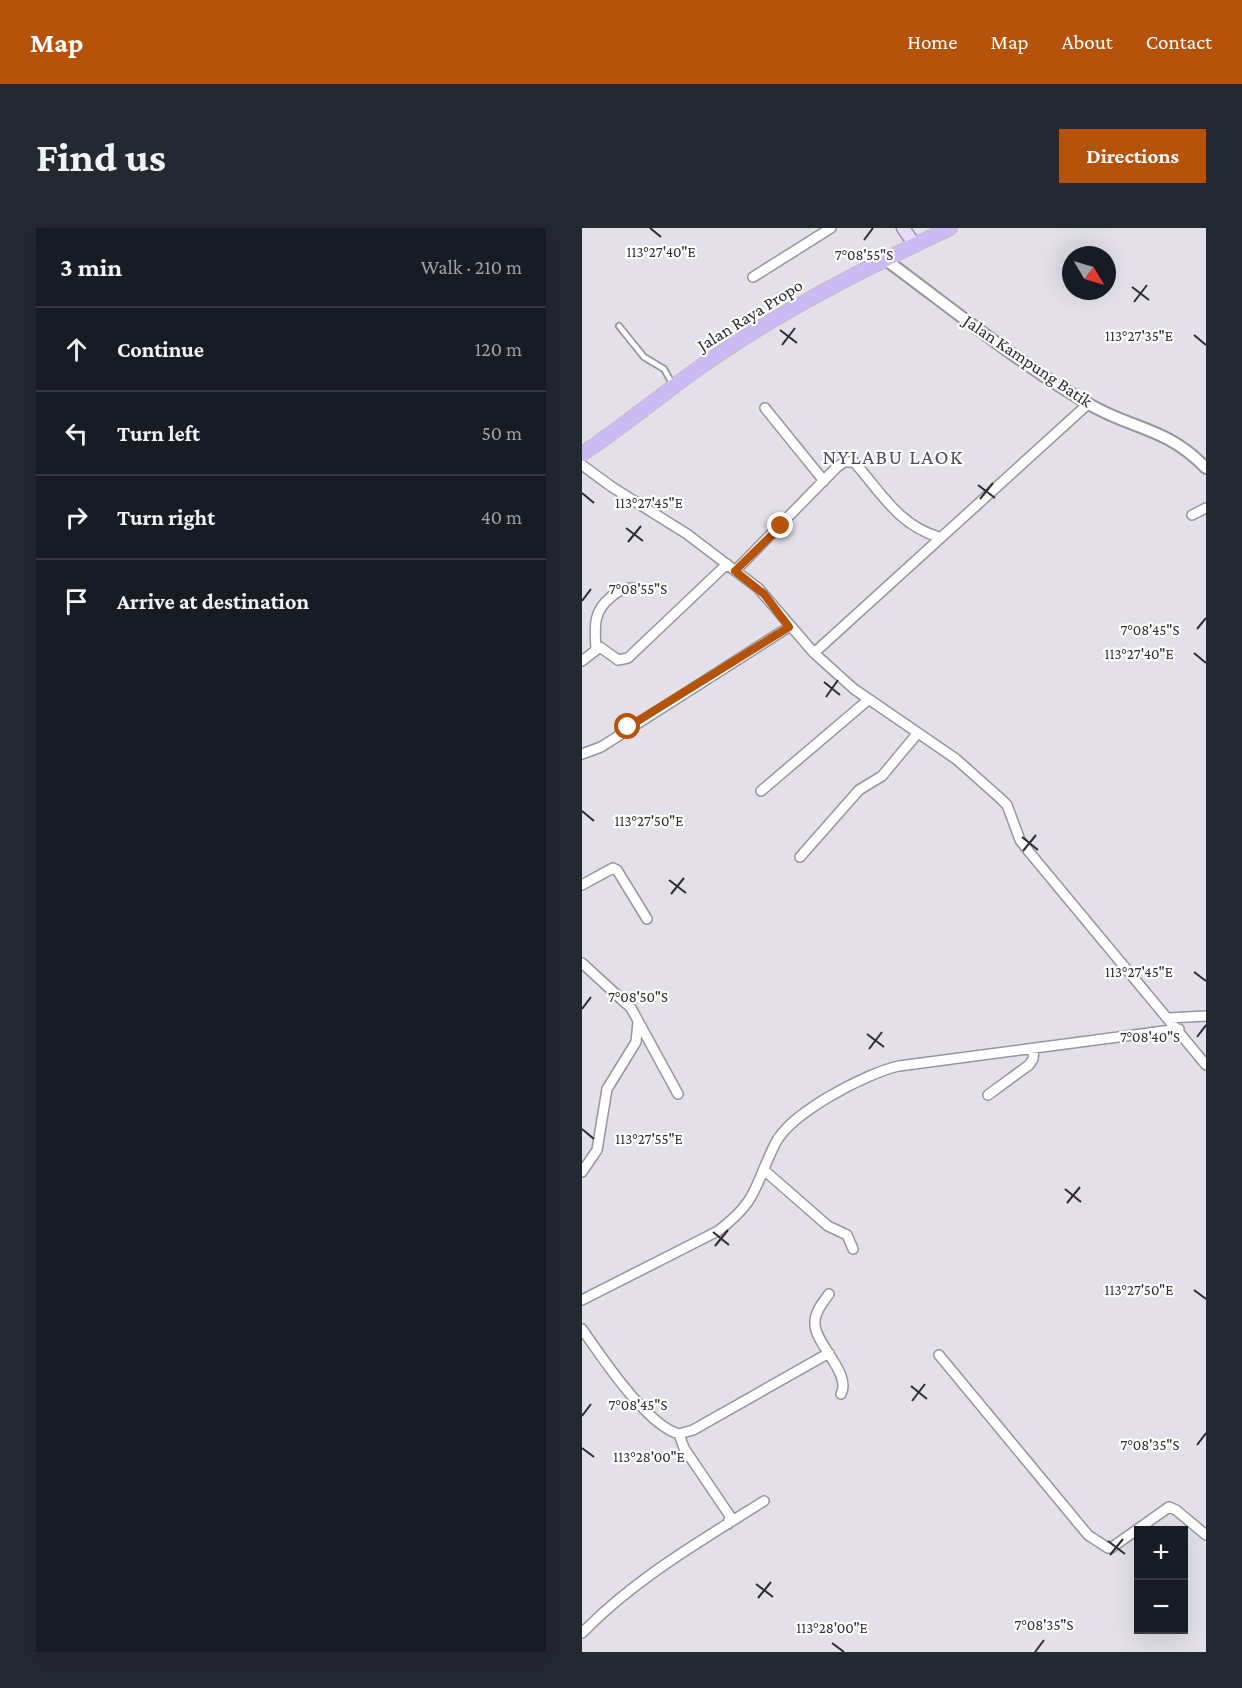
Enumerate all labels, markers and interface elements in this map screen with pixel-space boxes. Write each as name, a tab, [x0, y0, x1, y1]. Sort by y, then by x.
text: Map	[30, 27, 83, 58]
text: Home	[907, 30, 957, 54]
text: Map	[990, 30, 1029, 54]
text: About	[1062, 30, 1113, 54]
text: Contact	[1146, 30, 1212, 54]
button: Directions	[1059, 129, 1206, 183]
text: Find us	[36, 133, 166, 180]
text: 113°27'40"E	[626, 244, 696, 260]
north arrow	[1062, 246, 1116, 300]
text: 7°08'55"S	[835, 247, 893, 263]
text: 3 min	[60, 253, 122, 282]
text: Walk · 210 m	[421, 256, 522, 278]
street label: Jalan Raya Propo	[692, 275, 806, 356]
street label: Jalan Kampung Batik	[958, 309, 1096, 412]
text: 113°27'35"E	[1105, 328, 1173, 344]
icon: ahead	[60, 333, 93, 366]
text: Continue	[117, 337, 204, 362]
text: 120 m	[475, 338, 522, 360]
icon: left	[60, 417, 93, 450]
text: Turn left	[117, 421, 200, 446]
text: 50 m	[481, 422, 522, 444]
district label: NYLABU LAOK	[822, 445, 964, 469]
text: 113°27'45"E	[615, 495, 683, 511]
icon: right	[60, 501, 93, 534]
text: Turn right	[117, 505, 215, 530]
text: 40 m	[481, 506, 522, 528]
route end	[767, 512, 793, 538]
text: 7°08'55"S	[609, 581, 667, 597]
icon: arrive	[60, 585, 93, 618]
text: Arrive at destination	[117, 589, 309, 614]
text: 7°08'45"S	[1121, 622, 1179, 638]
text: 113°27'40"E	[1104, 646, 1174, 662]
route start	[614, 713, 640, 739]
text: 113°27'50"E	[615, 813, 683, 829]
text: 113°27'45"E	[1105, 964, 1173, 980]
text: 7°08'50"S	[608, 989, 668, 1005]
text: 7°08'40"S	[1120, 1029, 1180, 1045]
text: 113°27'55"E	[615, 1131, 683, 1147]
text: 113°27'50"E	[1105, 1282, 1173, 1298]
text: 7°08'45"S	[609, 1397, 667, 1413]
text: 7°08'35"S	[1121, 1437, 1179, 1453]
text: 113°28'00"E	[613, 1449, 685, 1465]
map controls	[1134, 1526, 1188, 1634]
button: +	[1134, 1526, 1188, 1580]
button: −	[1134, 1580, 1188, 1634]
text: 7°08'35"S	[1015, 1617, 1073, 1633]
text: 113°28'00"E	[796, 1620, 868, 1636]

